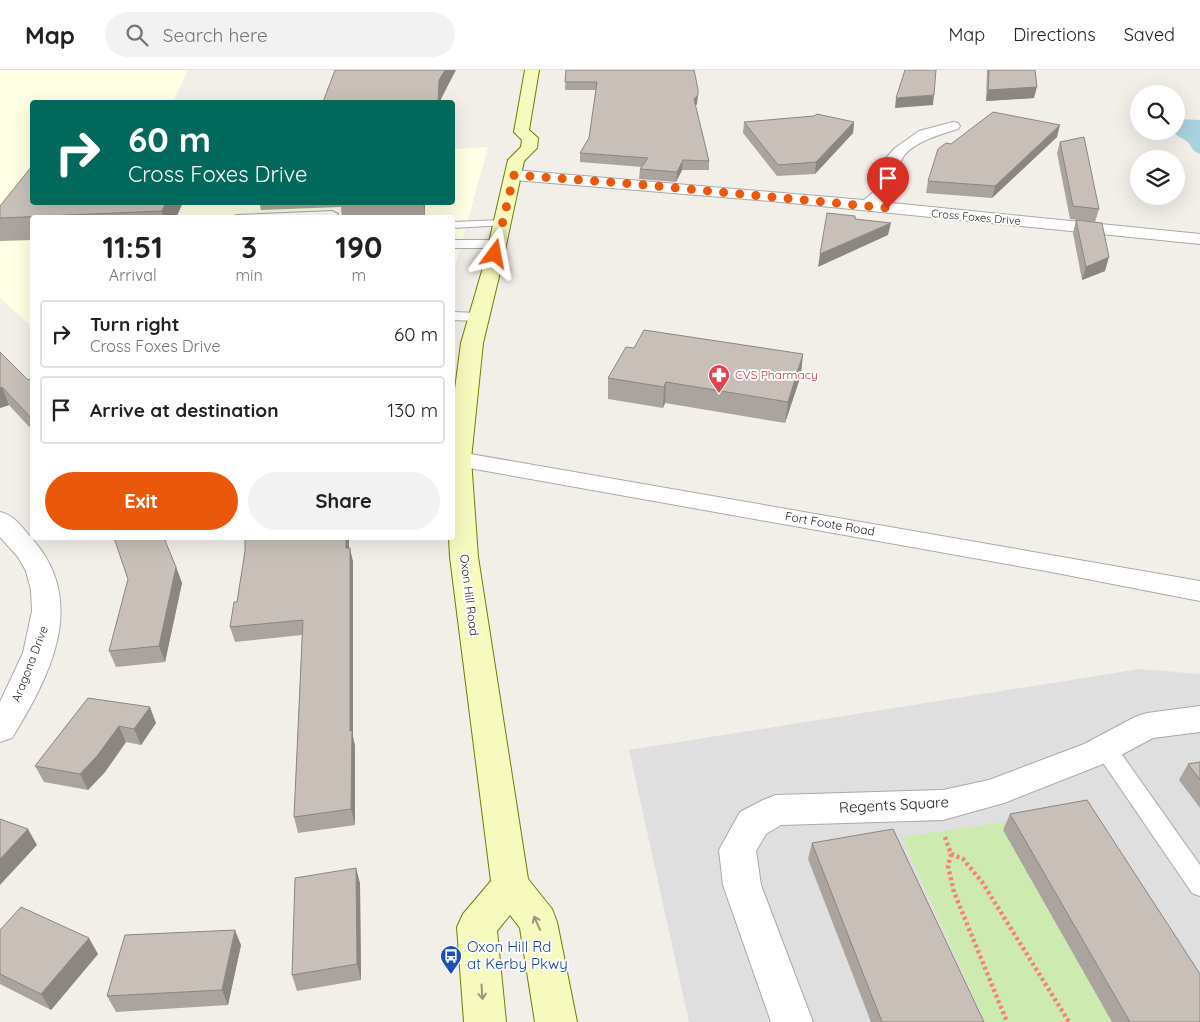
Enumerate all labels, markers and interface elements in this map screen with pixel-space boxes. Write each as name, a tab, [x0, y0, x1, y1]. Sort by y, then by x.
search box	[105, 12, 455, 57]
text: Map	[25, 20, 75, 50]
icon: search	[123, 21, 151, 49]
text: Search here	[163, 23, 268, 47]
text: Map	[948, 23, 985, 46]
text: Directions	[1013, 23, 1096, 46]
text: Saved	[1124, 23, 1175, 46]
map controls	[1130, 85, 1185, 205]
button: search	[1130, 85, 1185, 140]
text: 60 m	[128, 117, 211, 161]
icon: right	[45, 120, 110, 185]
button: layers	[1130, 150, 1185, 205]
pin	[867, 157, 909, 208]
text: Cross Foxes Drive	[128, 160, 308, 188]
icon: arrive	[874, 164, 902, 192]
street label: Cross Foxes Drive	[931, 206, 1021, 228]
position arrow	[468, 227, 520, 279]
text: 11:51	[103, 228, 163, 266]
text: 3	[241, 228, 257, 266]
text: 190	[335, 228, 382, 266]
text: Arrival	[109, 265, 157, 285]
text: min	[236, 265, 263, 285]
text: m	[352, 265, 366, 285]
text: Turn right	[90, 312, 179, 336]
icon: right	[47, 320, 75, 348]
text: 60 m	[394, 322, 438, 346]
text: Cross Foxes Drive	[90, 336, 221, 356]
pharmacy icon: CVS Pharmacy	[707, 363, 731, 394]
place label: CVS Pharmacy	[735, 367, 818, 382]
icon: arrive	[47, 396, 75, 424]
text: Arrive at destination	[90, 398, 279, 422]
text: 130 m	[387, 398, 438, 422]
button: Exit	[45, 472, 238, 530]
button: Share	[248, 472, 440, 530]
street label: Fort Foote Road	[784, 508, 876, 539]
street label: Oxon Hill Road	[457, 553, 482, 637]
street label: Aragona Drive	[8, 623, 51, 704]
street label: Regents Square	[838, 792, 949, 817]
one-way arrow	[531, 916, 541, 931]
place label: Oxon Hill Rd at Kerby Pkwy	[467, 937, 568, 973]
bus stop icon: Oxon Hill Rd at Kerby Pkwy	[439, 944, 463, 975]
one-way arrow	[478, 983, 487, 999]

